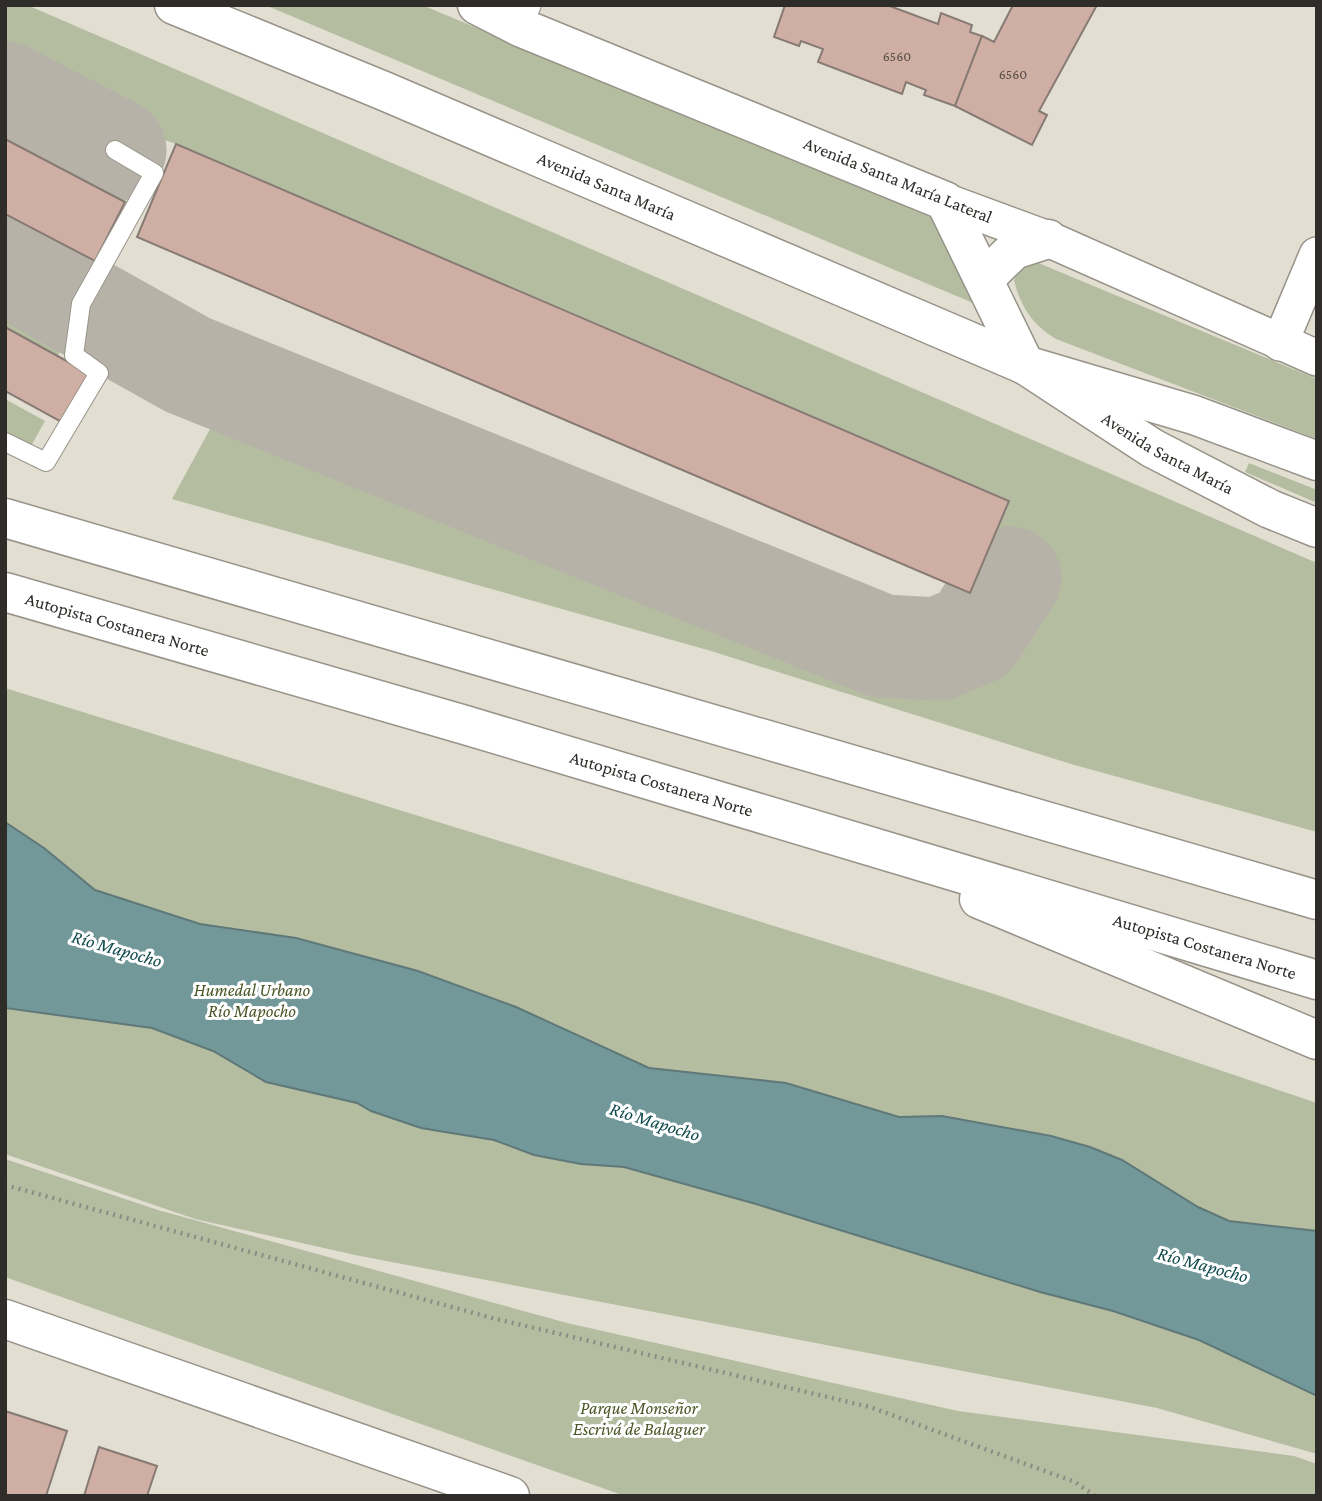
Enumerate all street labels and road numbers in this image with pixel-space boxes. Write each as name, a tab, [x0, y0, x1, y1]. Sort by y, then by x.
street label: Avenida Santa María Lateral	[801, 133, 996, 227]
street label: Avenida Santa María	[534, 148, 679, 224]
street label: Avenida Santa María	[1098, 408, 1237, 498]
street label: Autopista Costanera Norte	[23, 588, 212, 661]
street label: Autopista Costanera Norte	[568, 747, 756, 821]
street label: Autopista Costanera Norte	[1111, 910, 1299, 983]

